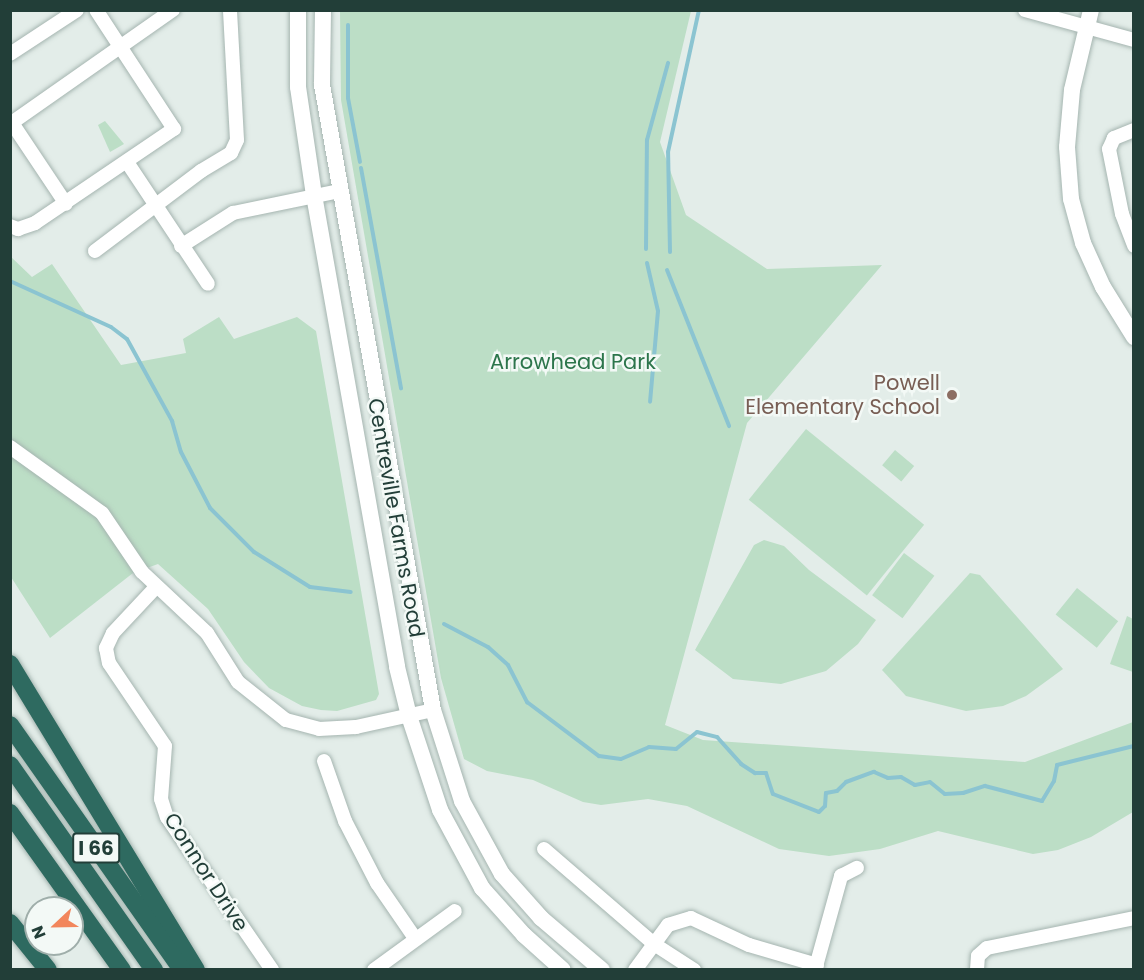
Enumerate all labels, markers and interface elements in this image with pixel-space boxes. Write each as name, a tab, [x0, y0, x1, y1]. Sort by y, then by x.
park label: Arrowhead Park	[490, 349, 656, 375]
place label: Powell Elementary School	[745, 370, 940, 420]
marker: Powell Elementary School	[945, 388, 959, 402]
street label: Centreville Farms Road	[363, 396, 429, 640]
street label: Connor Drive	[158, 808, 254, 936]
road number: I 66	[72, 831, 120, 865]
north arrow	[24, 896, 84, 956]
text: N	[26, 922, 52, 942]

